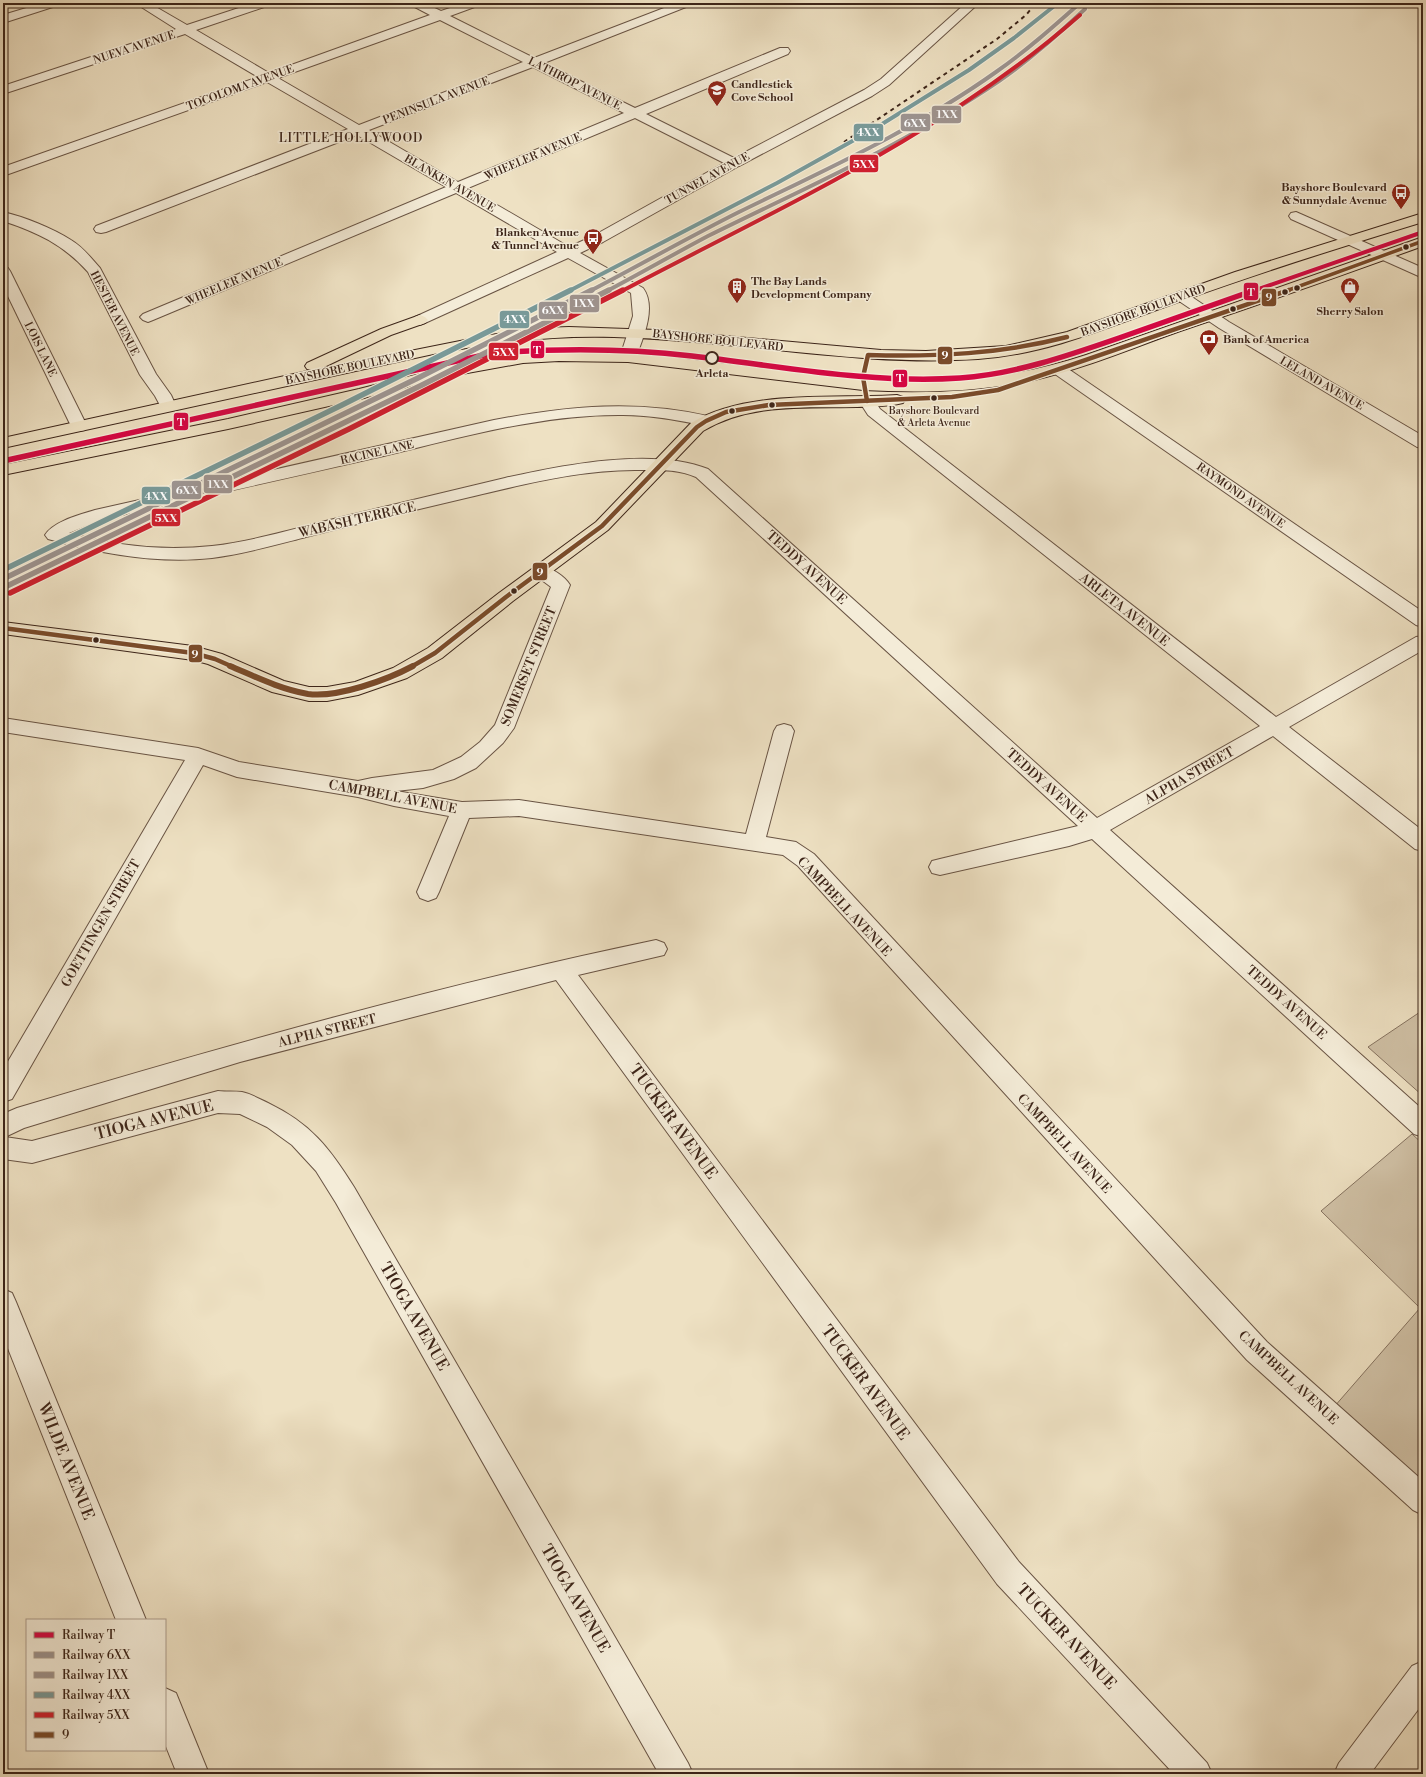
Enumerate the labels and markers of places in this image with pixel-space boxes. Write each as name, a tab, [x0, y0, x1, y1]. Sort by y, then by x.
place label: Candlestick Cove School	[731, 78, 794, 105]
school or university icon: Candlestick Cove School	[706, 79, 728, 107]
place label: Bayshore Boulevard & Sunnydale Avenue	[1281, 181, 1387, 208]
bus stop icon: Bayshore Boulevard & Sunnydale Avenue	[1390, 182, 1412, 210]
place label: Blanken Avenue & Tunnel Avenue	[492, 226, 579, 253]
bus stop icon: Blanken Avenue & Tunnel Avenue	[582, 227, 604, 255]
unlabelled marker	[1401, 242, 1411, 252]
place label: The Bay Lands Development Company	[751, 275, 872, 302]
building icon: The Bay Lands Development Company	[726, 276, 748, 304]
shop icon: Sherry Salon	[1339, 276, 1361, 304]
unlabelled marker	[1292, 283, 1302, 293]
unlabelled marker	[1280, 287, 1290, 297]
unlabelled marker	[1228, 304, 1238, 314]
place label: Sherry Salon	[1317, 305, 1384, 319]
bank icon: Bank of America	[1198, 328, 1220, 356]
place label: Bank of America	[1223, 333, 1309, 347]
marker: Arleta	[705, 351, 719, 365]
place label: Arleta	[695, 367, 728, 381]
marker: Bayshore Boulevard & Arleta Avenue	[929, 393, 939, 403]
unlabelled marker	[767, 400, 777, 410]
place label: Bayshore Boulevard & Arleta Avenue	[888, 405, 980, 429]
unlabelled marker	[727, 406, 737, 416]
unlabelled marker	[509, 586, 519, 596]
unlabelled marker	[91, 635, 101, 645]

